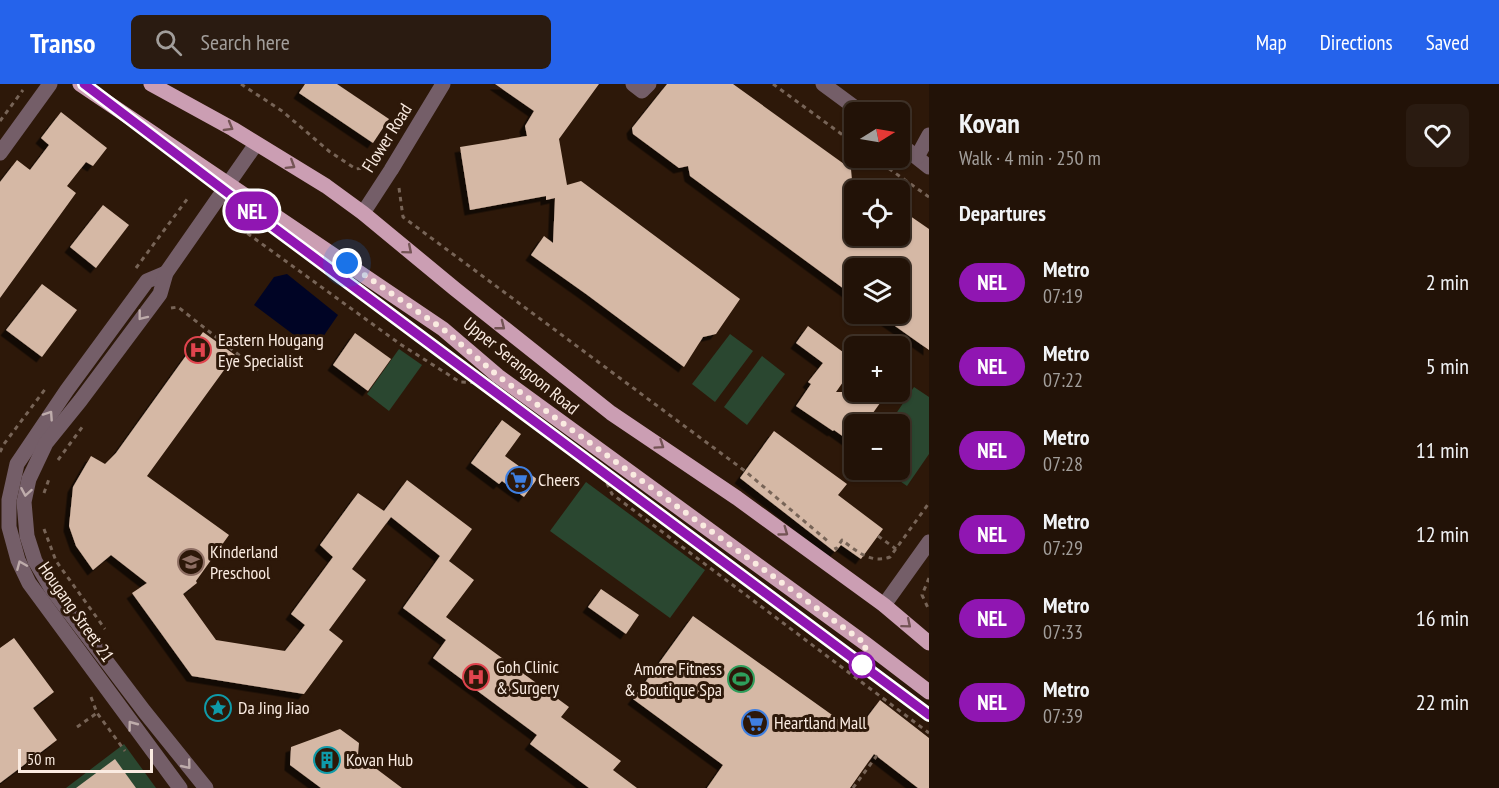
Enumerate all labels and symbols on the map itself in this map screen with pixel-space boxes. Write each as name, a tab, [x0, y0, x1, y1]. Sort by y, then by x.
street label: Flower Road	[357, 99, 417, 176]
north arrow	[844, 102, 910, 168]
one-way arrow	[223, 120, 234, 131]
one-way arrow	[285, 157, 295, 169]
line badge: NEL	[218, 192, 286, 230]
one-way arrow	[401, 243, 412, 254]
your location	[332, 248, 362, 278]
one-way arrow	[139, 309, 150, 320]
street label: Upper Serangoon Road	[459, 312, 584, 419]
one-way arrow	[494, 318, 505, 329]
place label: Eastern Hougang Eye Specialist	[218, 328, 324, 372]
hospital icon: Eastern Hougang Eye Specialist	[183, 335, 213, 365]
one-way arrow	[42, 411, 54, 421]
one-way arrow	[653, 438, 664, 449]
supermarket icon: Cheers	[504, 465, 534, 495]
place label: Cheers	[538, 468, 580, 491]
one-way arrow	[20, 487, 33, 497]
one-way arrow	[778, 525, 789, 536]
place label: Kinderland Preschool	[210, 540, 278, 584]
school or university icon: Kinderland Preschool	[176, 547, 206, 577]
street label: Hougang Street 21	[33, 557, 119, 666]
one-way arrow	[16, 560, 28, 571]
one-way arrow	[900, 617, 911, 628]
unlabelled marker	[849, 652, 875, 678]
place label: Goh Clinic & Surgery	[496, 655, 560, 699]
place label: Amore Fitness & Boutique Spa	[624, 657, 722, 701]
hospital icon: Goh Clinic & Surgery	[461, 662, 491, 692]
sports icon: Amore Fitness & Boutique Spa	[726, 664, 756, 694]
place icon: Da Jing Jiao	[203, 693, 233, 723]
place label: Da Jing Jiao	[238, 696, 310, 719]
supermarket icon: Heartland Mall	[740, 708, 770, 738]
place label: Heartland Mall	[774, 711, 867, 734]
one-way arrow	[128, 720, 139, 731]
building icon: Kovan Hub	[312, 745, 342, 775]
scale bar	[18, 746, 153, 774]
place label: Kovan Hub	[346, 748, 413, 771]
one-way arrow	[180, 758, 191, 769]

